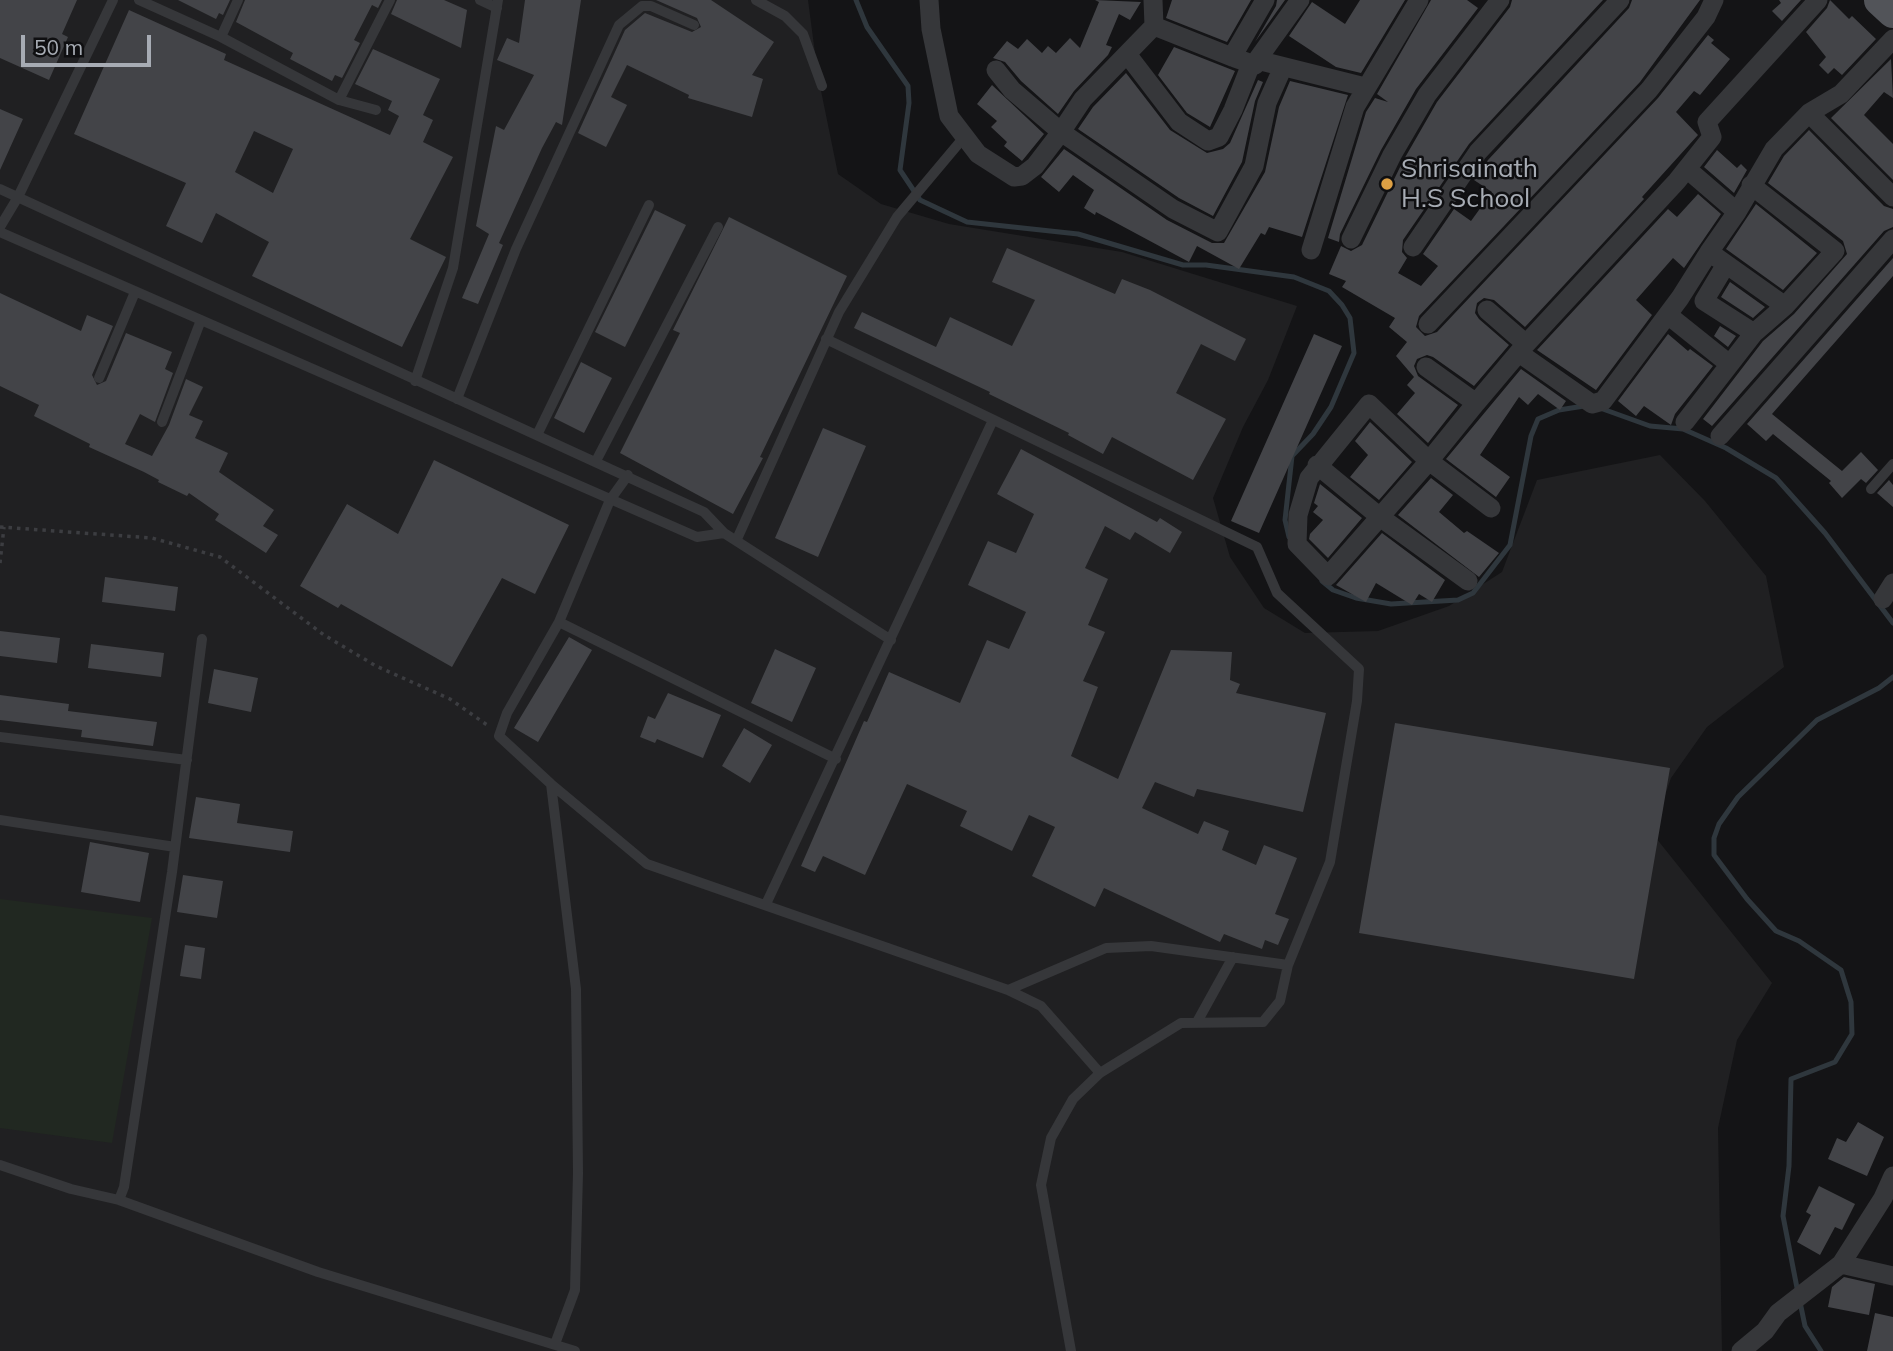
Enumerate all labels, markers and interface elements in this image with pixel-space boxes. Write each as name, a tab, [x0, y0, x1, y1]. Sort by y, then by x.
scale bar	[24, 21, 154, 65]
text: 50 m	[34, 34, 83, 60]
place label: Shrisainath H.S School	[1401, 153, 1538, 214]
marker: Shrisainath H.S School	[1379, 176, 1395, 192]

